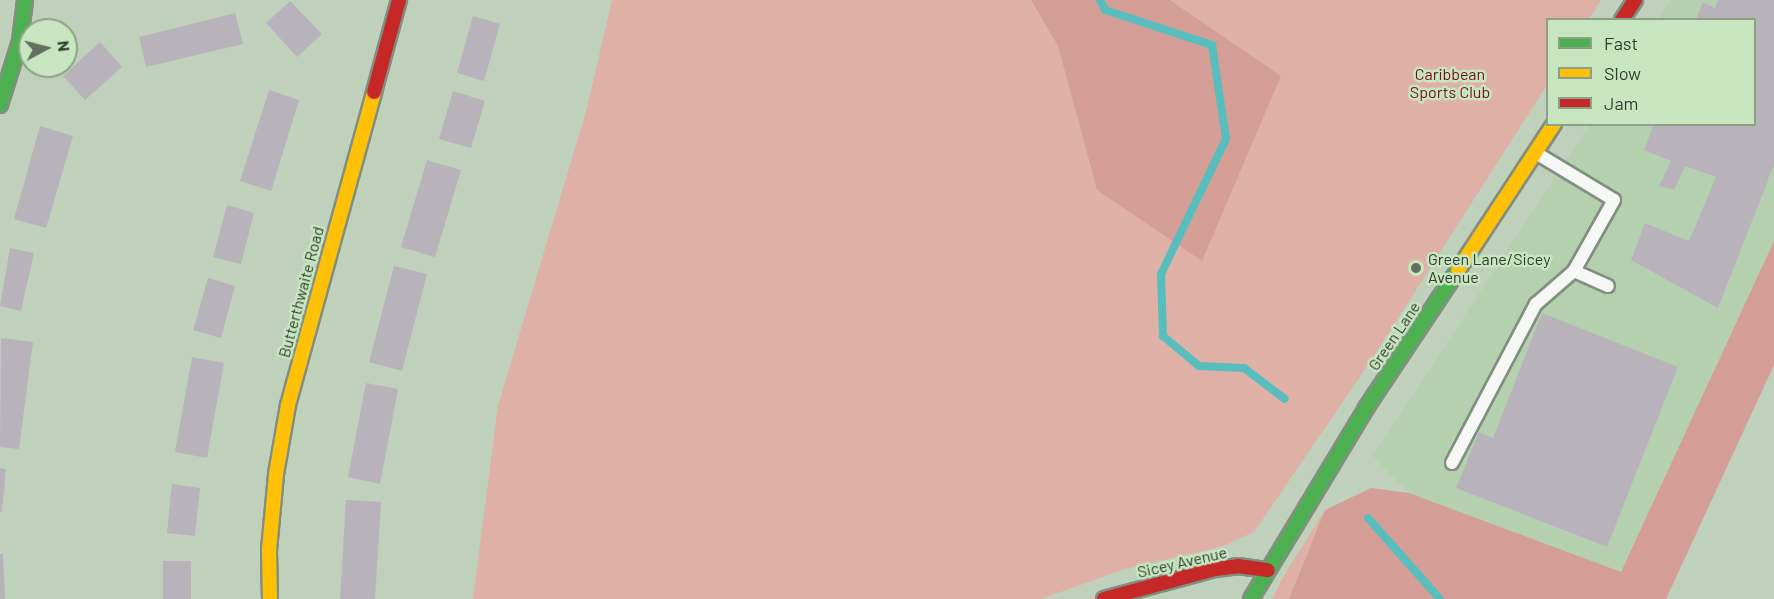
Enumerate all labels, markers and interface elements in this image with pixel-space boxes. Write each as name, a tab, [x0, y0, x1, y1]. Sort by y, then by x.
north arrow	[18, 18, 78, 78]
legend	[1546, 18, 1756, 126]
text: Fast	[1604, 32, 1638, 54]
text: N	[54, 40, 74, 52]
text: Slow	[1604, 62, 1641, 84]
park label: Caribbean Sports Club	[1410, 64, 1490, 102]
text: Jam	[1604, 92, 1638, 114]
street label: Butterthwaite Road	[274, 224, 328, 360]
place label: Green Lane/Sicey Avenue	[1428, 249, 1551, 287]
marker: Green Lane/Sicey Avenue	[1409, 261, 1423, 275]
street label: Green Lane	[1364, 298, 1424, 374]
street label: Sicey Avenue	[1135, 542, 1229, 582]

